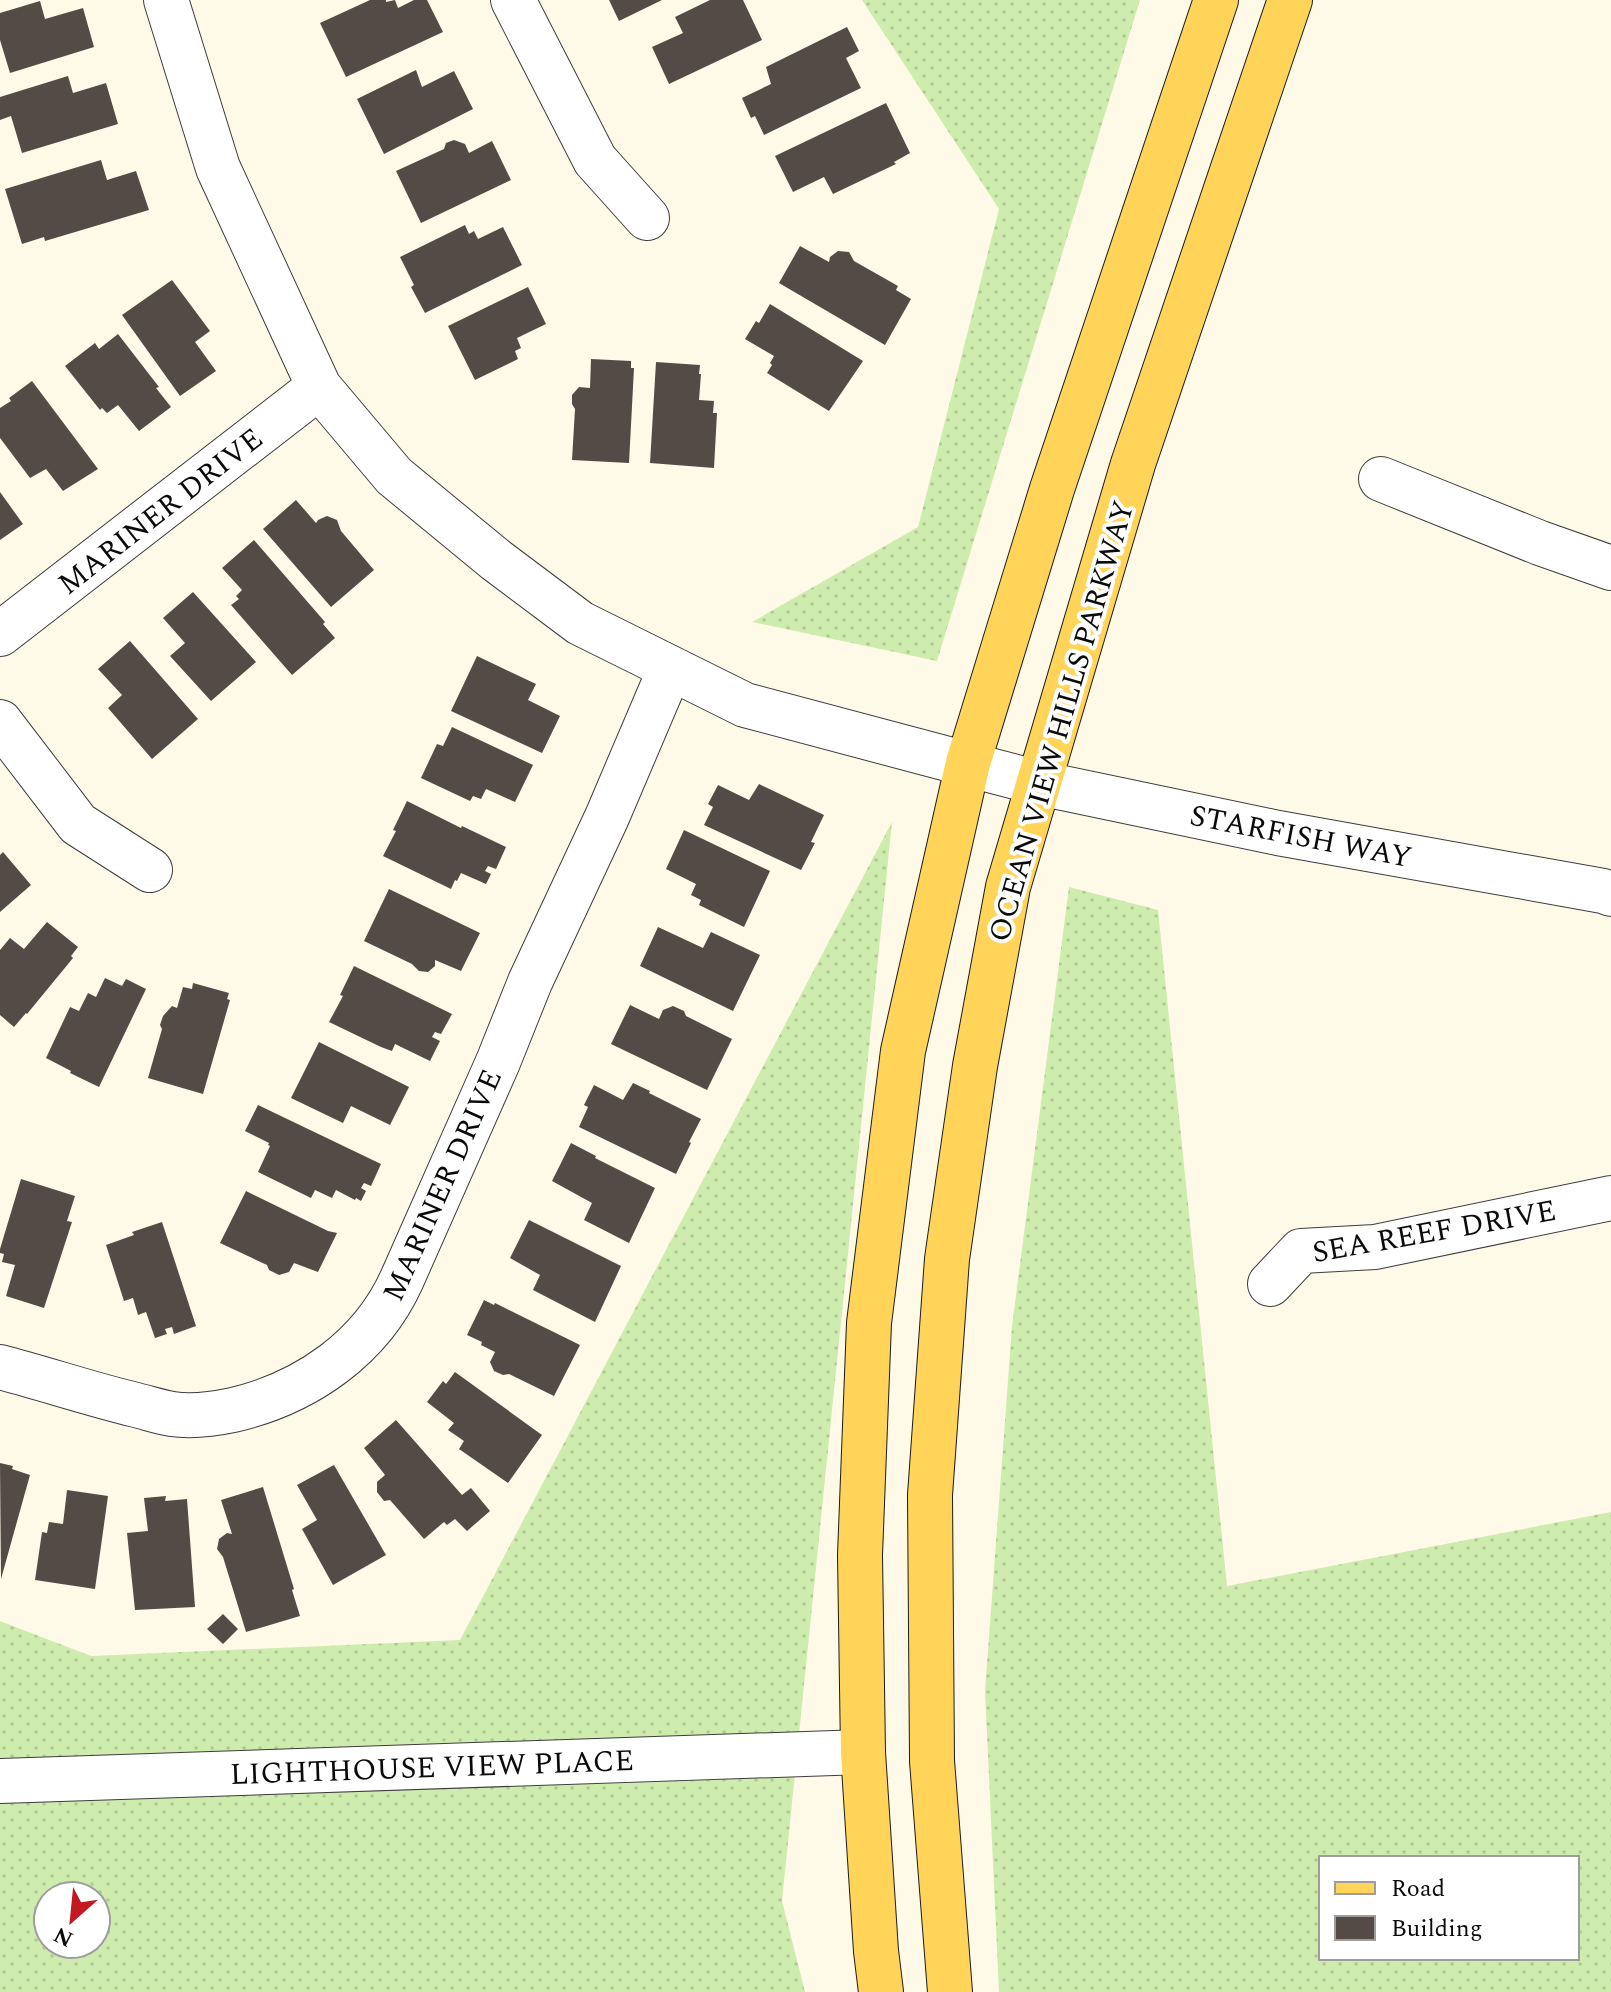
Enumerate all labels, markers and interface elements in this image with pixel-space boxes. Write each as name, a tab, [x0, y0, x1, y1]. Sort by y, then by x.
street label: MARINER DRIVE	[48, 417, 273, 607]
street label: OCEAN VIEW HILLS PARKWAY	[977, 495, 1147, 947]
street label: STARFISH WAY	[1186, 793, 1416, 881]
street label: MARINER DRIVE	[371, 1062, 515, 1309]
street label: SEA REEF DRIVE	[1309, 1188, 1560, 1276]
street label: LIGHTHOUSE VIEW PLACE	[229, 1738, 635, 1798]
legend	[1319, 1856, 1579, 1960]
text: Road	[1391, 1871, 1445, 1907]
north arrow	[32, 1880, 112, 1960]
text: Building	[1391, 1911, 1483, 1947]
text: N	[48, 1918, 79, 1955]

